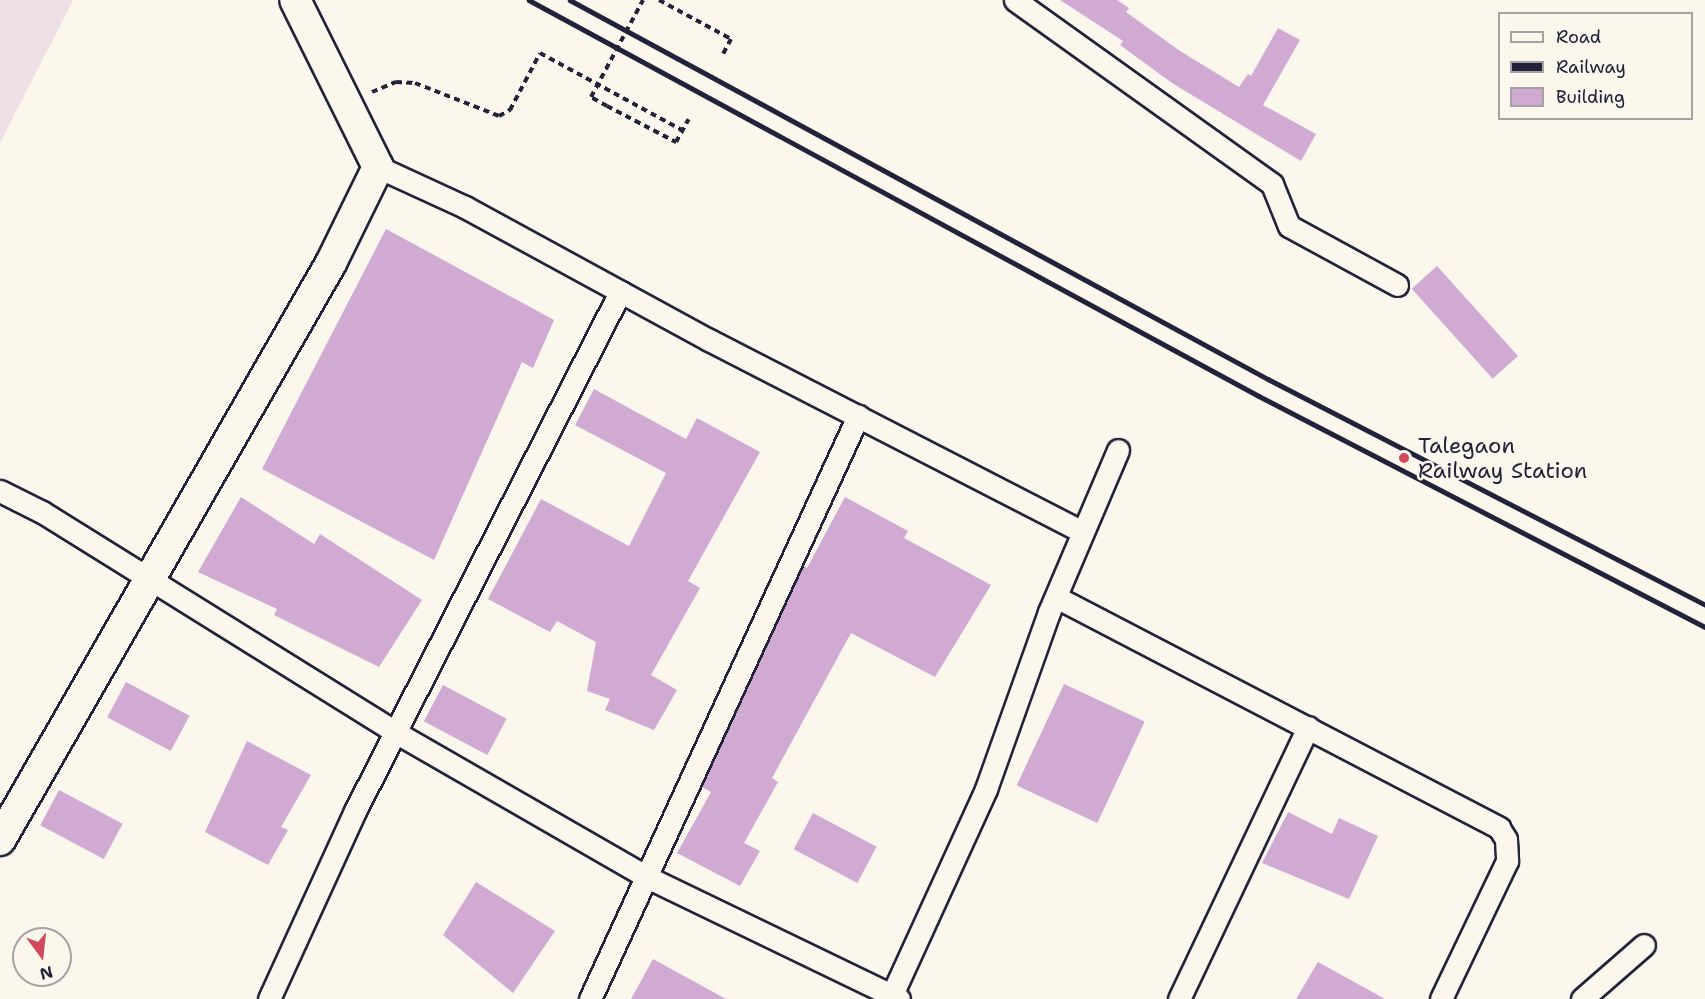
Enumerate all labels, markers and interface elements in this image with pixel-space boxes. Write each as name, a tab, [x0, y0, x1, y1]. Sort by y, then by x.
legend	[1498, 12, 1693, 120]
text: Road	[1556, 25, 1601, 49]
text: Railway	[1556, 55, 1626, 79]
text: Building	[1556, 85, 1625, 109]
place label: Talegaon Railway Station	[1418, 432, 1587, 484]
marker: Talegaon Railway Station	[1395, 449, 1413, 467]
north arrow	[12, 927, 72, 987]
text: N	[37, 961, 55, 985]

